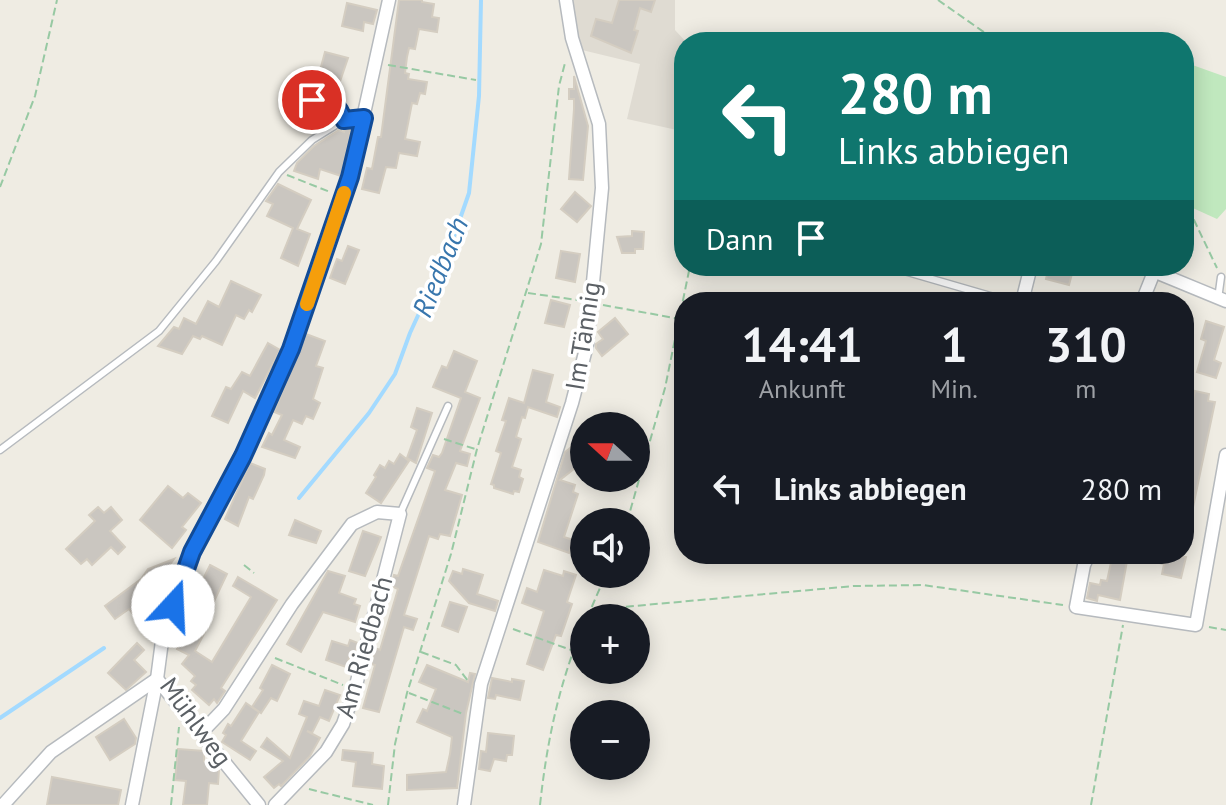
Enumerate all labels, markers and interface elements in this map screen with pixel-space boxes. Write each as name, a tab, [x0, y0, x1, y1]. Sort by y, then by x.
text: 280 m	[838, 57, 993, 129]
icon: left	[706, 64, 810, 168]
pin	[278, 66, 346, 134]
icon: arrive	[290, 78, 334, 122]
text: Links abbiegen	[838, 127, 1070, 174]
water label: Riedbach	[403, 211, 476, 322]
icon: arrive	[789, 216, 833, 260]
text: Dann	[706, 219, 773, 258]
street label: Im Tännig	[558, 279, 607, 393]
text: 14:41	[741, 313, 863, 375]
text: 1	[940, 313, 968, 375]
text: 310	[1045, 313, 1127, 375]
text: Ankunft	[759, 372, 846, 405]
text: Min.	[930, 372, 978, 405]
text: m	[1075, 372, 1096, 405]
north arrow	[570, 412, 650, 492]
map controls	[570, 412, 650, 780]
icon: left	[706, 466, 750, 510]
text: Links abbiegen	[774, 469, 967, 508]
text: 280 m	[1081, 469, 1162, 508]
button: sound	[570, 508, 650, 588]
position arrow	[131, 564, 215, 648]
street label: Am Riedbach	[328, 572, 399, 721]
button: +	[570, 604, 650, 684]
street label: Mühlweg	[153, 671, 240, 773]
button: −	[570, 700, 650, 780]

